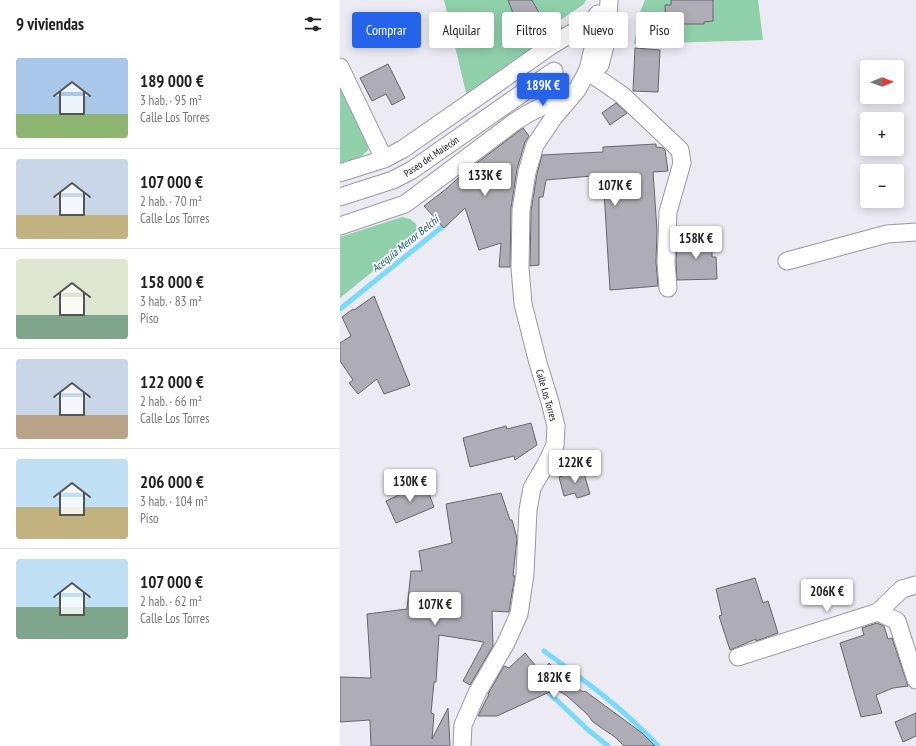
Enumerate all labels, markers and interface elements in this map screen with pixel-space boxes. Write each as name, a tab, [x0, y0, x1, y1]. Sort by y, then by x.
chip: Comprar	[352, 12, 421, 48]
chip: Alquilar	[429, 12, 494, 48]
chip: Filtros	[502, 12, 561, 48]
chip: Nuevo	[569, 12, 628, 48]
chip: Piso	[636, 12, 684, 48]
text: 9 viviendas	[16, 13, 84, 35]
icon: filters	[302, 13, 324, 35]
north arrow	[860, 60, 904, 104]
map controls	[860, 60, 904, 208]
text: 189 000 €	[140, 70, 204, 92]
pin: 189K €	[510, 73, 576, 107]
icon: home	[48, 74, 96, 122]
text: 189K €	[526, 77, 560, 94]
text: 3 hab. · 95 m²	[140, 92, 202, 109]
text: Calle Los Torres	[140, 109, 209, 126]
button: +	[860, 112, 904, 156]
street label: Paseo del Malecón	[401, 133, 461, 180]
pin: 133K €	[452, 163, 518, 197]
button: −	[860, 164, 904, 208]
text: 133K €	[468, 167, 502, 184]
text: 107 000 €	[140, 171, 203, 193]
pin: 107K €	[582, 173, 648, 207]
icon: home	[48, 175, 96, 223]
text: 107K €	[598, 177, 632, 194]
text: 2 hab. · 70 m²	[140, 193, 202, 210]
text: Calle Los Torres	[140, 210, 209, 227]
water label: Acequia Menor Belchí	[369, 211, 443, 275]
pin: 158K €	[663, 226, 729, 260]
text: 158K €	[679, 230, 713, 247]
text: 158 000 €	[140, 271, 204, 293]
icon: home	[48, 275, 96, 323]
text: 3 hab. · 83 m²	[140, 293, 202, 310]
text: Piso	[140, 310, 159, 327]
street label: Calle Los Torres	[533, 368, 560, 423]
text: 122 000 €	[140, 371, 204, 393]
icon: home	[48, 375, 96, 423]
text: 2 hab. · 66 m²	[140, 393, 202, 410]
text: Calle Los Torres	[140, 410, 209, 427]
pin: 122K €	[542, 450, 608, 484]
text: 122K €	[558, 454, 592, 471]
pin: 130K €	[377, 469, 443, 503]
text: 206 000 €	[140, 471, 204, 493]
text: 130K €	[393, 473, 427, 490]
icon: home	[48, 475, 96, 523]
text: 3 hab. · 104 m²	[140, 493, 208, 510]
text: Piso	[140, 510, 159, 527]
text: 107 000 €	[140, 571, 203, 593]
icon: home	[48, 575, 96, 623]
pin: 206K €	[794, 579, 860, 613]
text: 206K €	[810, 583, 844, 600]
pin: 107K €	[402, 592, 468, 626]
text: 2 hab. · 62 m²	[140, 593, 202, 610]
text: 107K €	[418, 596, 452, 613]
text: Calle Los Torres	[140, 610, 209, 627]
pin: 182K €	[521, 665, 587, 699]
text: 182K €	[537, 669, 571, 686]

